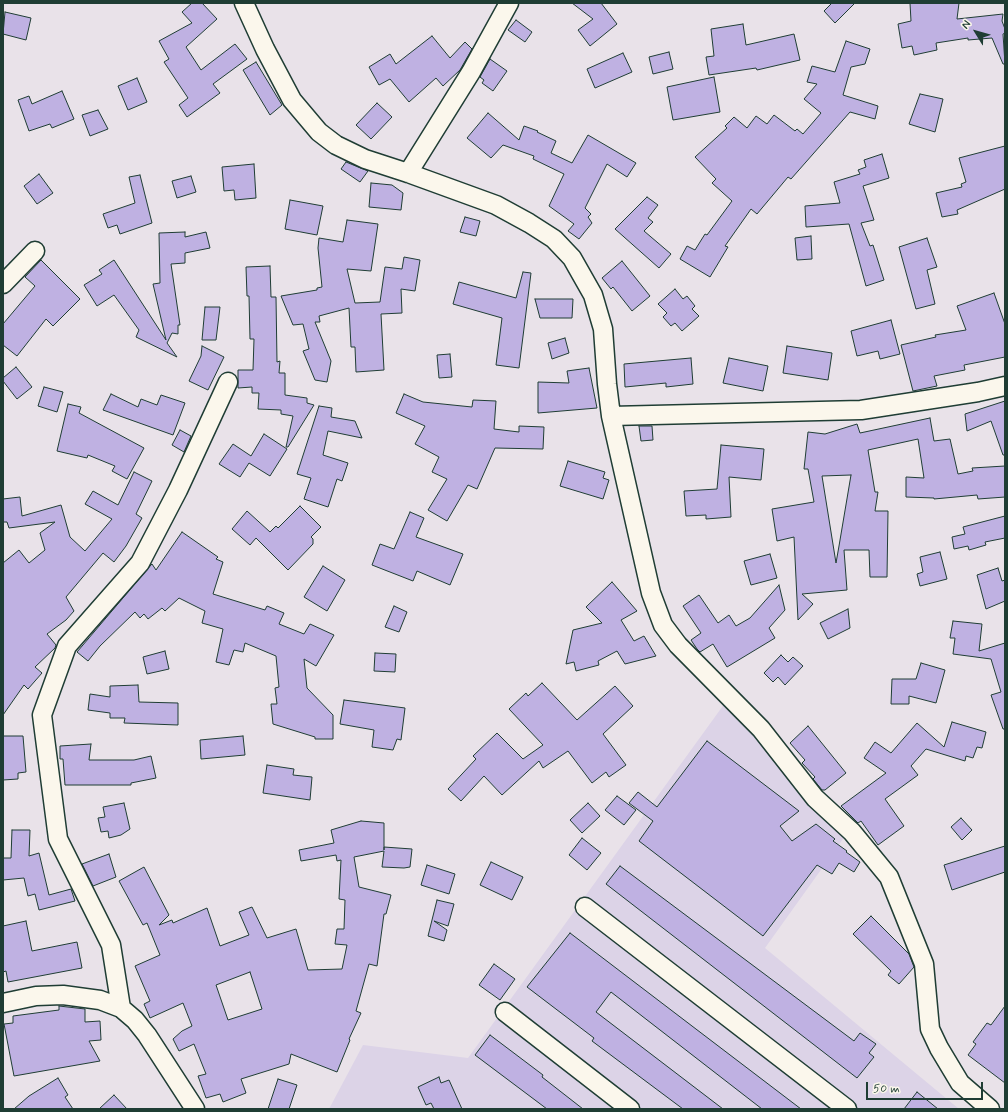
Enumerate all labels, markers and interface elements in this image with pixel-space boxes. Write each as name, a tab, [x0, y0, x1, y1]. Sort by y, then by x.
north arrow	[956, 12, 996, 52]
text: N	[959, 18, 974, 32]
scale bar	[868, 1074, 985, 1100]
text: 50 m	[873, 1081, 900, 1097]

